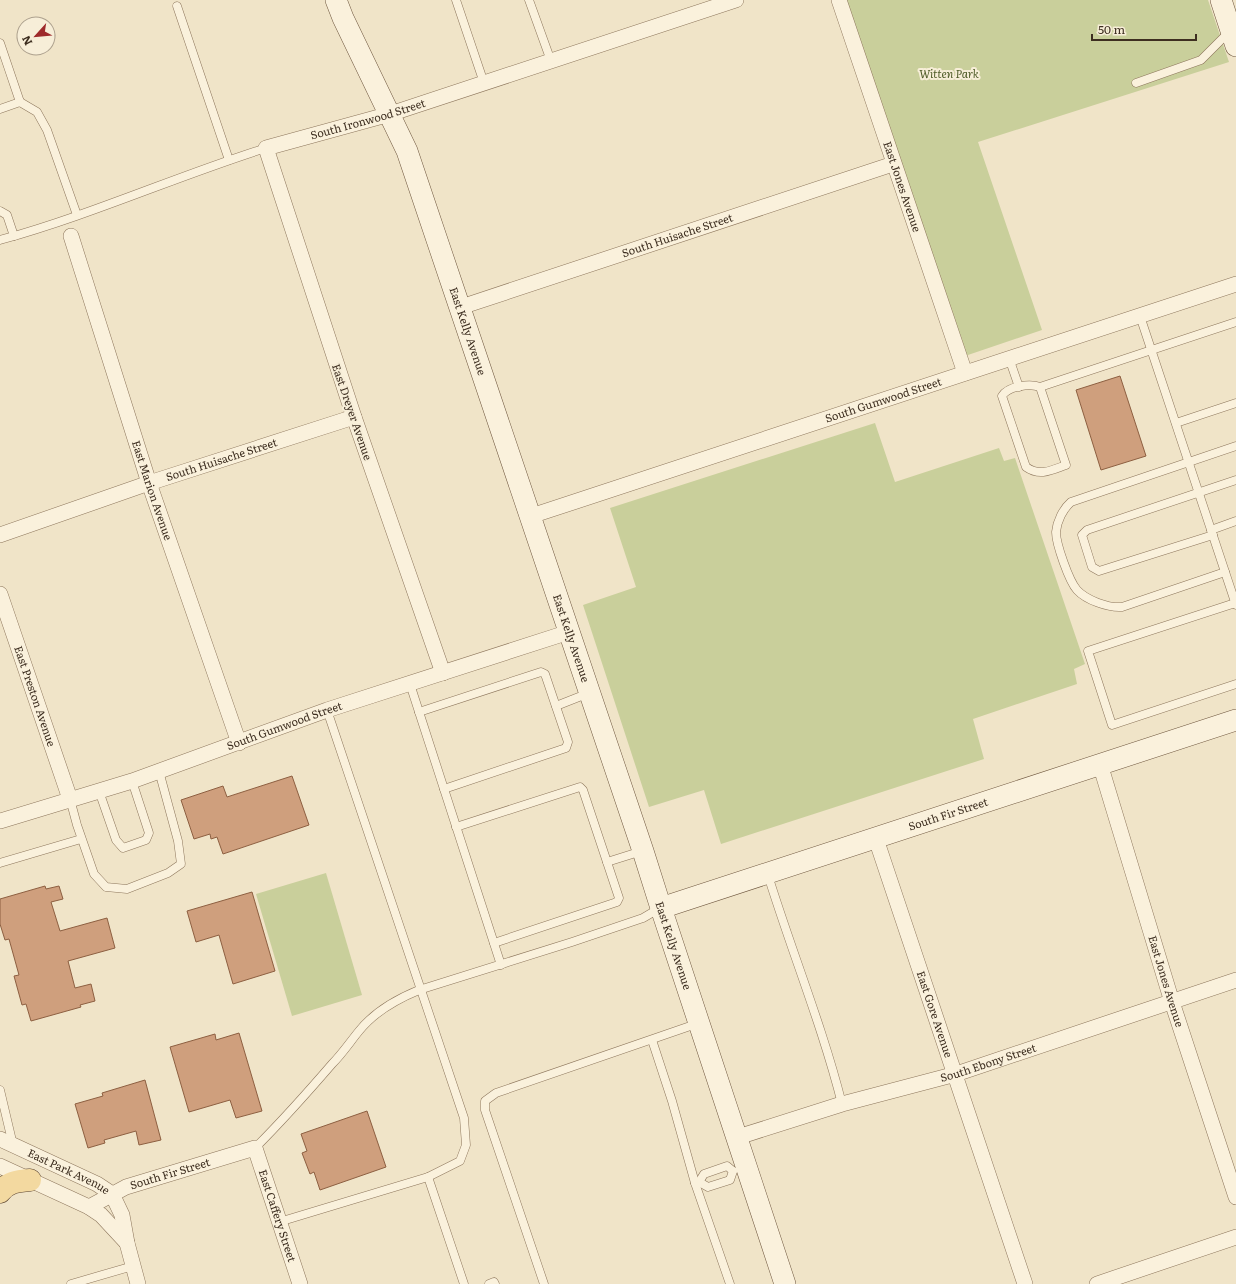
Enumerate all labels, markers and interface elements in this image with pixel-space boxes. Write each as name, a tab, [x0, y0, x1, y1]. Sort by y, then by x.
north arrow	[16, 16, 56, 56]
scale bar	[1092, 16, 1196, 42]
text: 50 m	[1098, 20, 1125, 38]
text: N	[17, 33, 35, 49]
park label: Witten Park	[919, 65, 979, 81]
street label: South Ironwood Street	[308, 94, 428, 142]
street label: East Jones Avenue	[880, 139, 926, 234]
street label: South Huisache Street	[619, 208, 735, 260]
street label: East Kelly Avenue	[446, 285, 491, 377]
street label: East Dreyer Avenue	[329, 361, 377, 462]
street label: South Gumwood Street	[823, 372, 944, 426]
street label: South Huisache Street	[163, 433, 279, 484]
street label: East Marion Avenue	[129, 438, 177, 542]
street label: East Kelly Avenue	[550, 592, 595, 684]
street label: East Preston Avenue	[11, 643, 61, 749]
street label: South Gumwood Street	[224, 697, 344, 753]
street label: South Fir Street	[906, 793, 990, 834]
street label: East Kelly Avenue	[652, 899, 696, 992]
street label: East Jones Avenue	[1145, 933, 1189, 1029]
street label: East Gore Avenue	[914, 968, 958, 1060]
street label: South Ebony Street	[938, 1039, 1039, 1085]
street label: East Park Avenue	[25, 1144, 114, 1198]
street label: South Fir Street	[128, 1153, 212, 1192]
street label: East Caffery Street	[256, 1167, 301, 1264]

